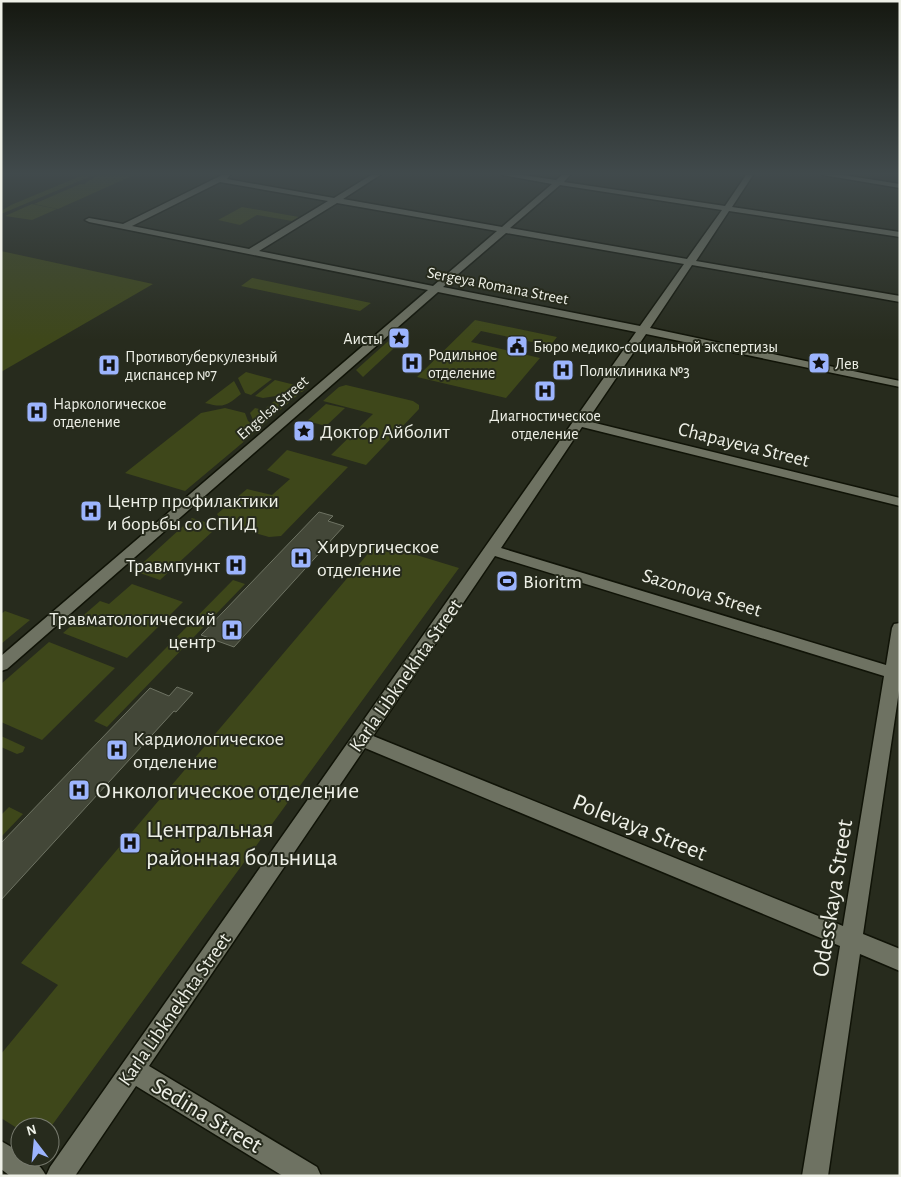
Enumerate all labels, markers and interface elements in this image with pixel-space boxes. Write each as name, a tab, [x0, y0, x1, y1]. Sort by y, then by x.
street label: Sergeya Romana Street	[426, 264, 570, 309]
place icon: Аисты	[387, 326, 411, 350]
place label: Аисты	[343, 331, 383, 347]
public building icon: Бюро медико-социальной экспертизы	[505, 334, 529, 358]
place label: Бюро медико-социальной экспертизы	[533, 339, 778, 355]
place label: Родильное отделение	[428, 347, 497, 381]
place label: Противотуберкулезный диспансер №7	[125, 349, 278, 383]
hospital icon: Родильное отделение	[400, 351, 424, 375]
place icon: Лев	[807, 351, 831, 375]
hospital icon: Противотуберкулезный диспансер №7	[97, 353, 121, 377]
place label: Лев	[835, 356, 859, 372]
hospital icon: Поликлиника №3	[551, 358, 575, 382]
place label: Поликлиника №3	[579, 363, 690, 379]
street label: Engelsa Street	[234, 373, 311, 443]
hospital icon: Диагностическое отделение	[533, 379, 557, 403]
place label: Наркологическое отделение	[53, 396, 166, 430]
hospital icon: Наркологическое отделение	[25, 400, 49, 424]
place label: Диагностическое отделение	[489, 408, 601, 442]
place icon: Доктор Айболит	[292, 419, 316, 443]
street label: Chapayeva Street	[676, 419, 812, 471]
place label: Доктор Айболит	[320, 422, 451, 442]
place label: Центр профилактики и борьбы со СПИД	[107, 491, 279, 534]
hospital icon: Центр профилактики и борьбы со СПИД	[79, 499, 103, 523]
place label: Хирургическое отделение	[317, 537, 439, 580]
hospital icon: Хирургическое отделение	[289, 546, 313, 570]
hospital icon: Травмпункт	[224, 553, 248, 577]
place label: Травмпункт	[126, 556, 221, 576]
street label: Sazonova Street	[640, 565, 764, 621]
sports icon: Bioritm	[495, 569, 519, 593]
place label: Bioritm	[523, 572, 582, 592]
street label: Karla Libknekhta Street	[346, 595, 466, 756]
place label: Травматологический центр	[49, 609, 216, 652]
hospital icon: Травматологический центр	[220, 618, 244, 642]
place label: Кардиологическое отделение	[133, 729, 284, 772]
hospital icon: Кардиологическое отделение	[105, 738, 129, 762]
hospital icon: Онкологическое отделение	[67, 778, 91, 802]
place label: Онкологическое отделение	[95, 779, 359, 803]
street label: Polevaya Street	[569, 790, 710, 866]
street label: Odesskaya Street	[809, 817, 857, 979]
place label: Центральная районная больница	[146, 818, 338, 870]
hospital icon: Центральная районная больница	[118, 831, 142, 855]
street label: Karla Libknekhta Street	[115, 929, 235, 1090]
street label: Sedina Street	[147, 1074, 266, 1158]
north arrow	[10, 1117, 60, 1167]
text: N	[25, 1122, 38, 1139]

